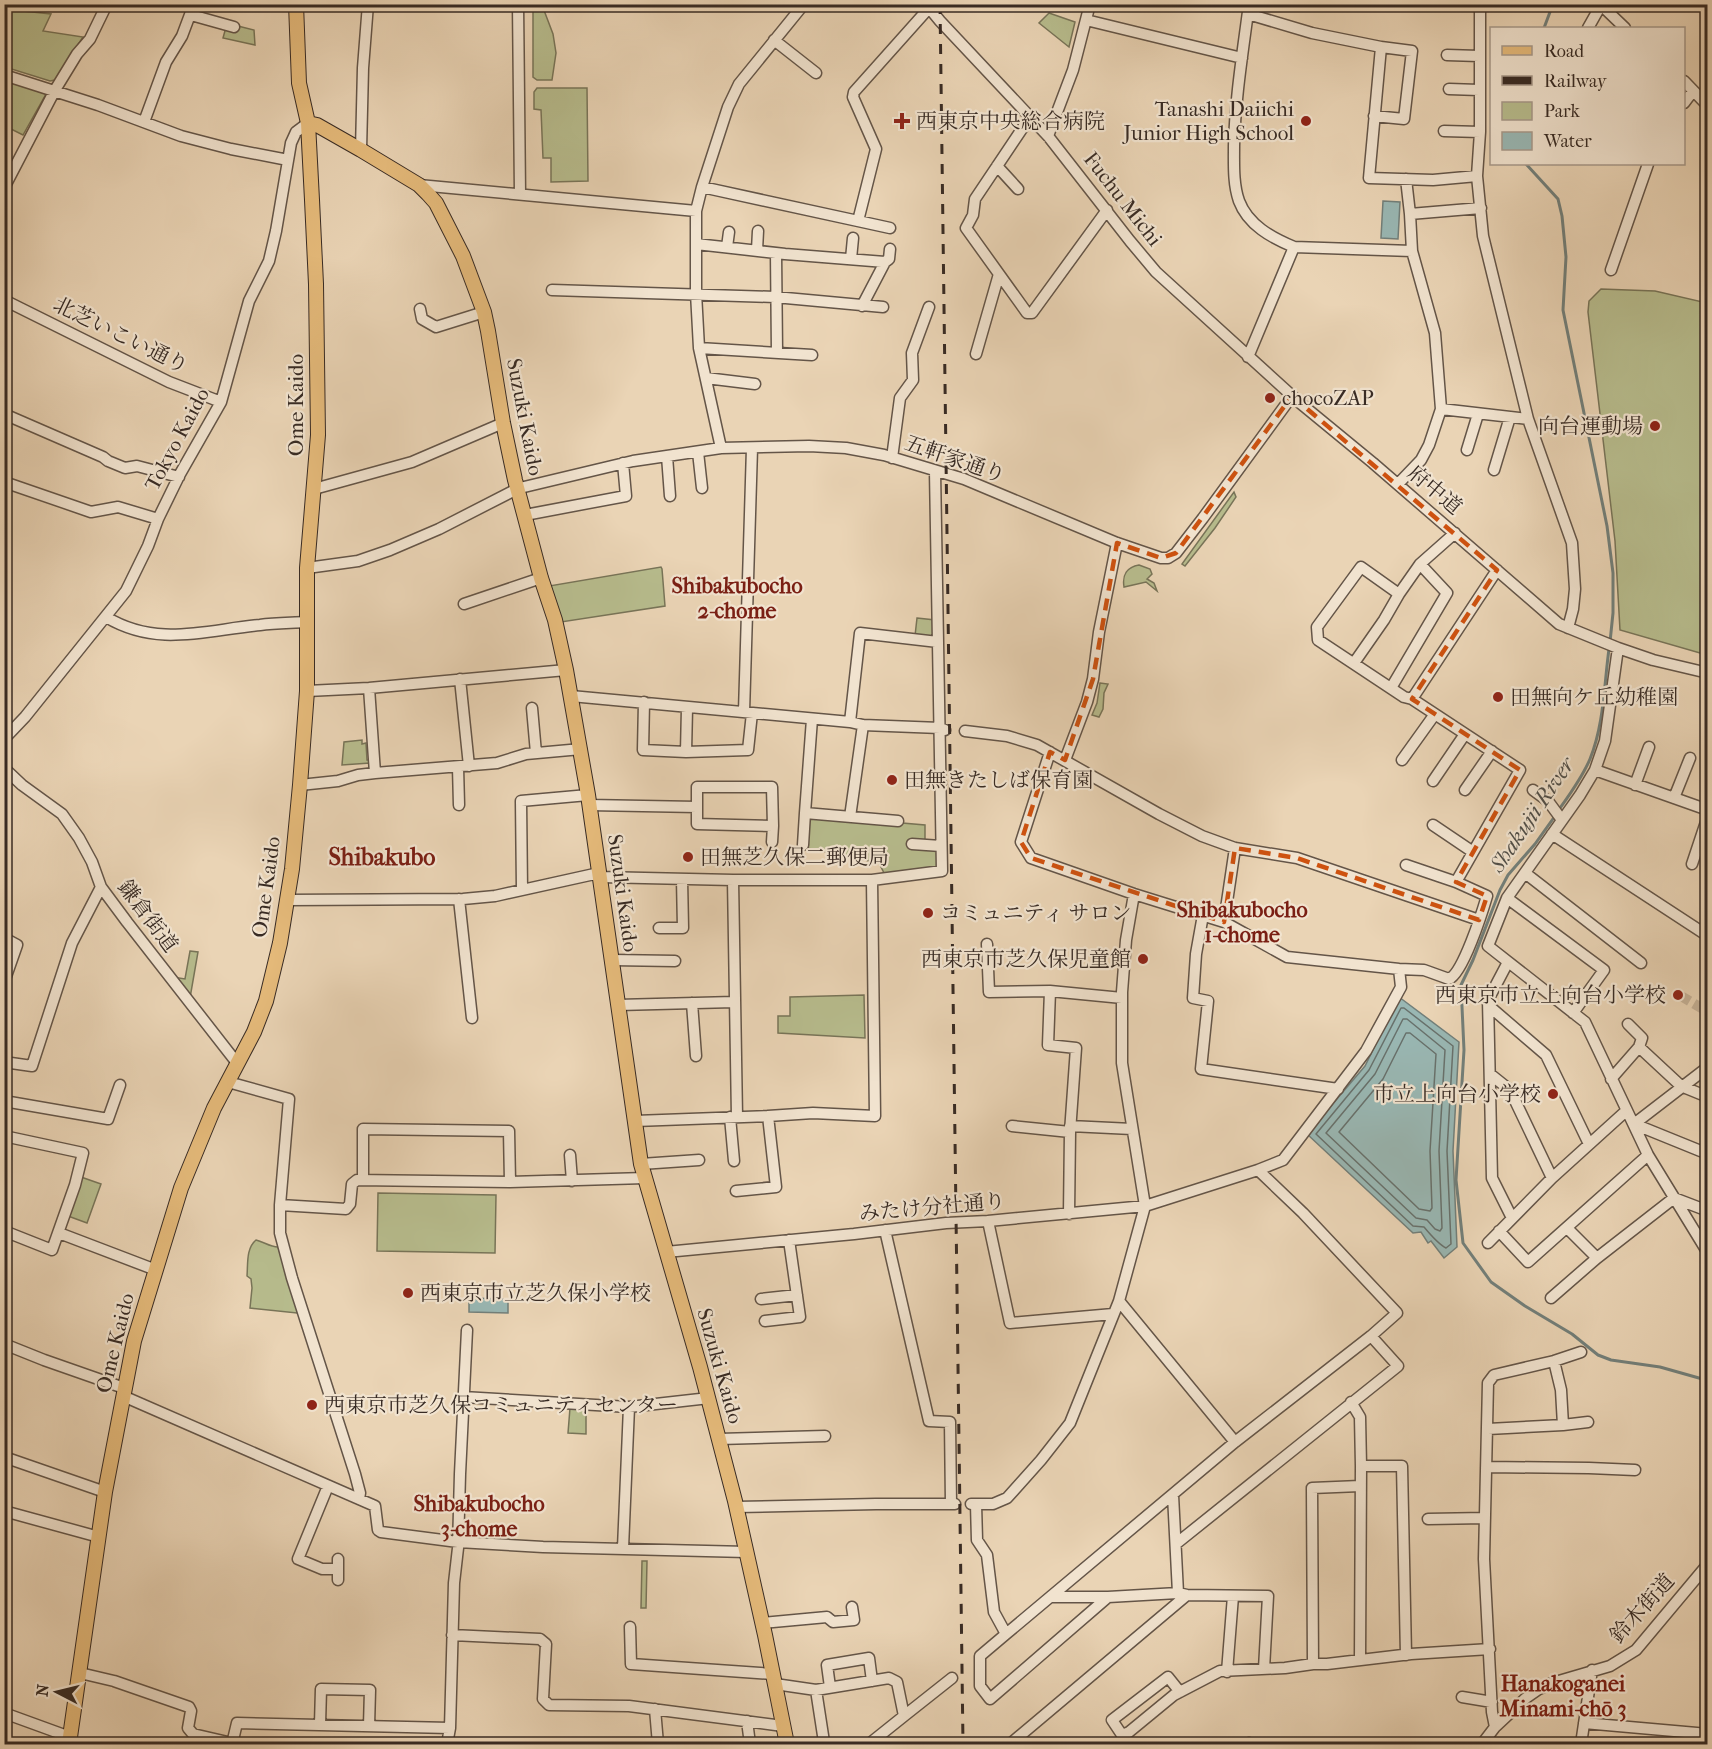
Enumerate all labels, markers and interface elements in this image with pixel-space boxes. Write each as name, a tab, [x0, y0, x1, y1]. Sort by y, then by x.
legend	[1490, 27, 1685, 165]
text: Road	[1544, 41, 1584, 62]
text: Railway	[1544, 71, 1608, 92]
place label: Tanashi Daiichi Junior High School	[1121, 97, 1294, 145]
text: Park	[1544, 101, 1581, 122]
place label: 西東京中央総合病院	[916, 109, 1105, 133]
marker: 西東京中央総合病院	[893, 112, 911, 130]
marker: Tanashi Daiichi Junior High School	[1299, 114, 1313, 128]
text: Water	[1543, 131, 1592, 152]
street label: Fuchu Michi	[1079, 147, 1167, 251]
street label: 北芝いこい通り	[50, 292, 192, 378]
street label: Ome Kaido	[284, 354, 308, 456]
street label: Suzuki Kaido	[502, 356, 548, 478]
street label: Tokyo Kaido	[140, 384, 214, 494]
place label: chocoZAP	[1282, 386, 1374, 410]
marker: chocoZAP	[1263, 391, 1277, 405]
place label: 向台運動場	[1538, 414, 1643, 438]
marker: 向台運動場	[1648, 419, 1662, 433]
street label: 五軒家通り	[901, 431, 1009, 487]
street label: 府中道	[1403, 461, 1467, 519]
district label: Shibakubocho 2-chome	[671, 573, 803, 624]
place label: 田無向ケ丘幼稚園	[1510, 685, 1678, 709]
marker: 田無向ケ丘幼稚園	[1491, 690, 1505, 704]
water label: Shakujii River	[1484, 751, 1581, 878]
place label: 田無きたしば保育園	[904, 768, 1093, 792]
marker: 田無きたしば保育園	[885, 773, 899, 787]
street label: Suzuki Kaido	[603, 833, 643, 953]
street label: Ome Kaido	[247, 835, 285, 939]
district label: Shibakubo	[328, 843, 436, 871]
place label: 田無芝久保二郵便局	[700, 845, 889, 869]
marker: 田無芝久保二郵便局	[681, 850, 695, 864]
street label: 鎌倉街道	[113, 875, 183, 957]
district label: Shibakubocho 1-chome	[1176, 897, 1308, 948]
place label: コミュニティ サロン	[940, 901, 1131, 925]
marker: コミュニティ サロン	[921, 906, 935, 920]
place label: 西東京市芝久保児童館	[921, 947, 1131, 971]
marker: 西東京市芝久保児童館	[1136, 952, 1150, 966]
place label: 西東京市立上向台小学校	[1435, 983, 1666, 1007]
marker: 西東京市立上向台小学校	[1671, 988, 1685, 1002]
place label: 市立上向台小学校	[1373, 1082, 1541, 1106]
marker: 市立上向台小学校	[1546, 1087, 1560, 1101]
street label: みたけ分社通り	[858, 1189, 1006, 1225]
place label: 西東京市立芝久保小学校	[420, 1281, 651, 1305]
marker: 西東京市立芝久保小学校	[401, 1286, 415, 1300]
street label: Ome Kaido	[91, 1290, 139, 1396]
street label: Suzuki Kaido	[692, 1306, 748, 1426]
place label: 西東京市芝久保コミュニティセンター	[324, 1393, 678, 1417]
marker: 西東京市芝久保コミュニティセンター	[305, 1398, 319, 1412]
district label: Shibakubocho 3-chome	[413, 1491, 545, 1542]
street label: 鈴木街道	[1605, 1569, 1679, 1647]
north arrow	[27, 1662, 87, 1722]
district label: Hanakoganei Minami-chō 3	[1499, 1671, 1626, 1722]
text: N	[32, 1682, 53, 1697]

